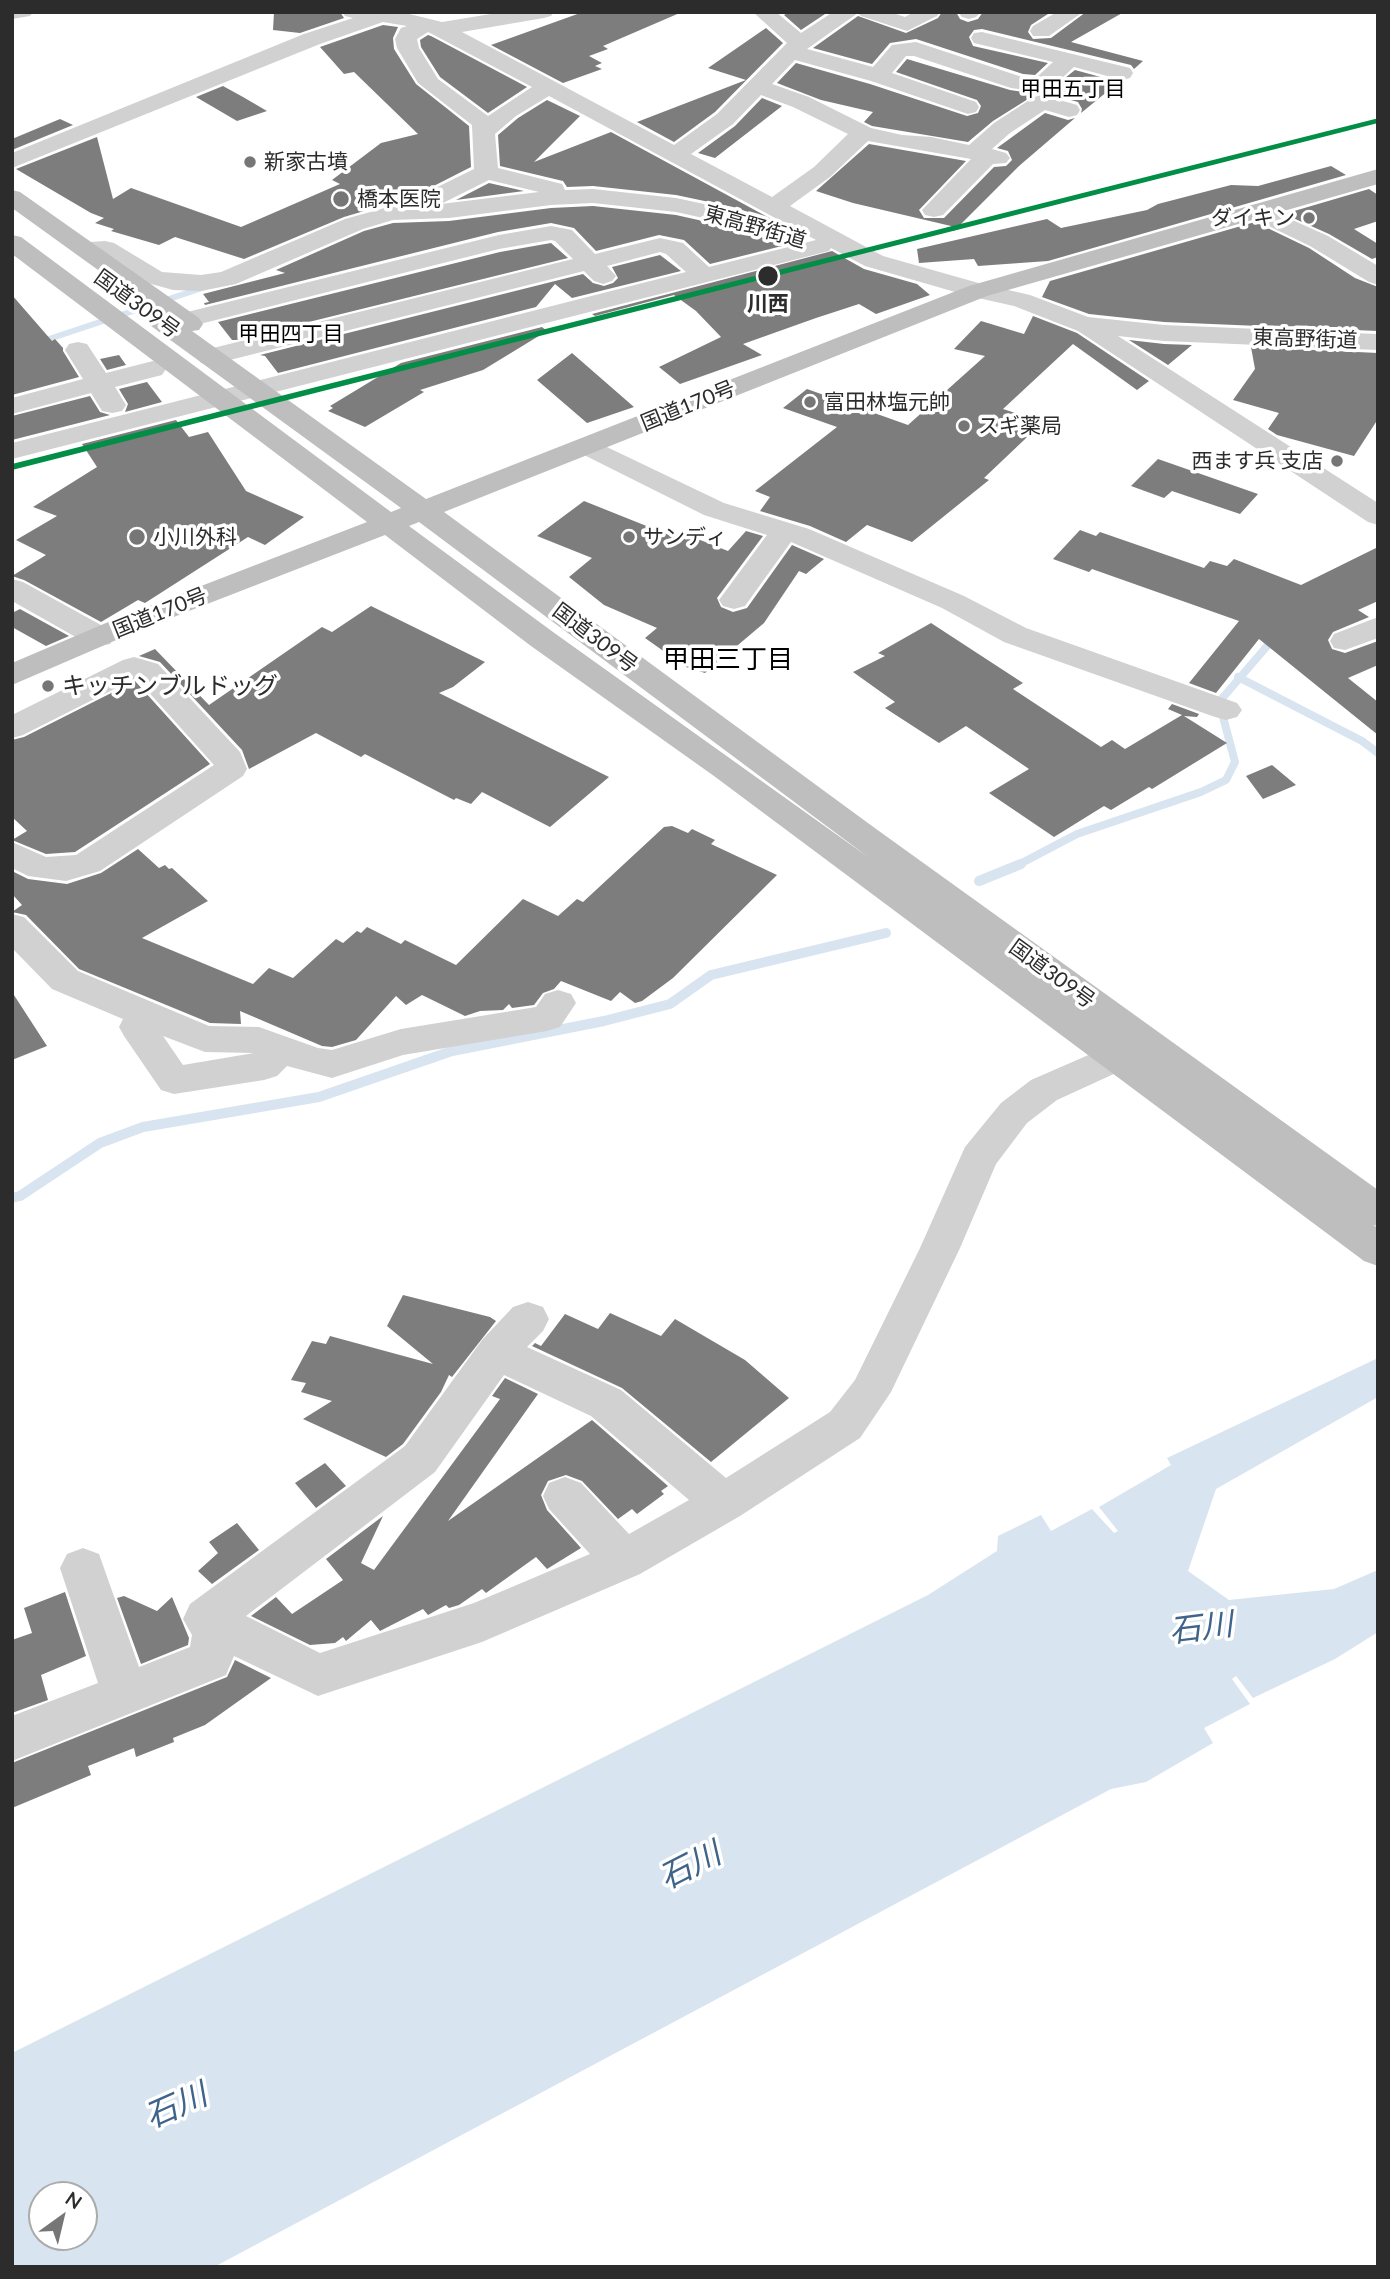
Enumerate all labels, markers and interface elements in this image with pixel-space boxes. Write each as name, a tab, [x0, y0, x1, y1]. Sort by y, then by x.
district label: 甲田五丁目	[1021, 76, 1125, 102]
place label: 新家古墳	[264, 149, 348, 175]
marker: 新家古墳	[242, 154, 258, 170]
place label: 橋本医院	[357, 186, 441, 212]
marker: 橋本医院	[331, 189, 351, 209]
street label: 東高野街道	[701, 200, 809, 254]
place label: ダイキン	[1211, 205, 1295, 231]
marker: ダイキン	[1301, 210, 1317, 226]
marker: 川西	[756, 264, 780, 288]
street label: 国道309号	[89, 265, 185, 343]
place label: 川西	[747, 291, 789, 317]
district label: 甲田四丁目	[239, 321, 343, 347]
street label: 東高野街道	[1252, 325, 1358, 353]
street label: 国道170号	[637, 376, 739, 436]
place label: 富田林塩元帥	[824, 389, 950, 415]
marker: 富田林塩元帥	[802, 394, 818, 410]
place label: スギ薬局	[978, 413, 1062, 439]
marker: スギ薬局	[956, 418, 972, 434]
place label: 西ます兵 支店	[1192, 448, 1323, 474]
marker: 西ます兵 支店	[1329, 453, 1345, 469]
place label: 小川外科	[153, 524, 237, 550]
place label: サンディ	[643, 524, 727, 550]
marker: 小川外科	[127, 527, 147, 547]
marker: サンディ	[621, 529, 637, 545]
street label: 国道170号	[109, 583, 211, 643]
street label: 国道309号	[548, 598, 642, 678]
district label: 甲田三丁目	[663, 644, 793, 676]
place label: キッチンブルドッグ	[62, 672, 278, 700]
marker: キッチンブルドッグ	[40, 678, 56, 694]
street label: 国道309号	[1004, 935, 1100, 1013]
water label: 石川	[1167, 1605, 1235, 1651]
water label: 石川	[653, 1834, 727, 1898]
water label: 石川	[139, 2075, 213, 2137]
north arrow	[28, 2181, 98, 2251]
text: N	[61, 2186, 86, 2213]

